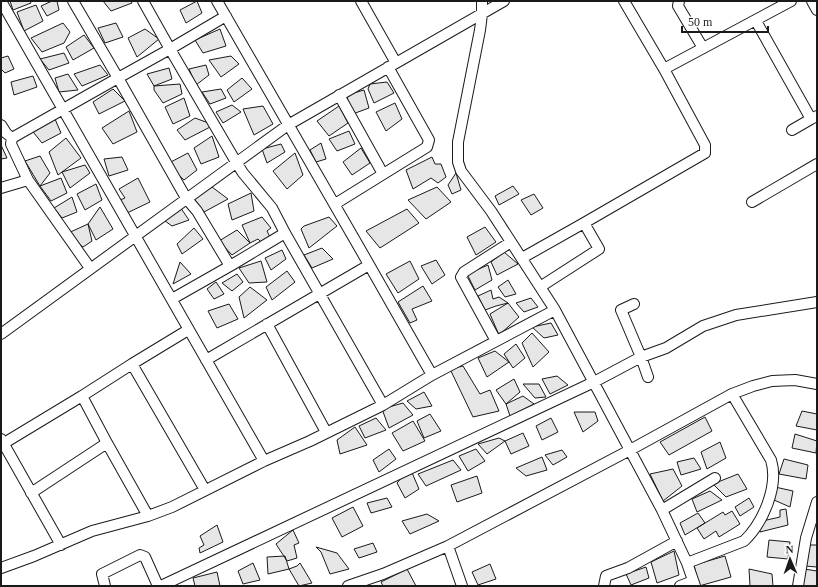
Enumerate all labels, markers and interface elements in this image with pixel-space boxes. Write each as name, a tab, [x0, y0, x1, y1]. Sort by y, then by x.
scale bar	[682, 8, 768, 34]
text: 50 m	[688, 15, 713, 29]
north arrow	[770, 539, 810, 579]
text: N	[785, 543, 794, 555]

